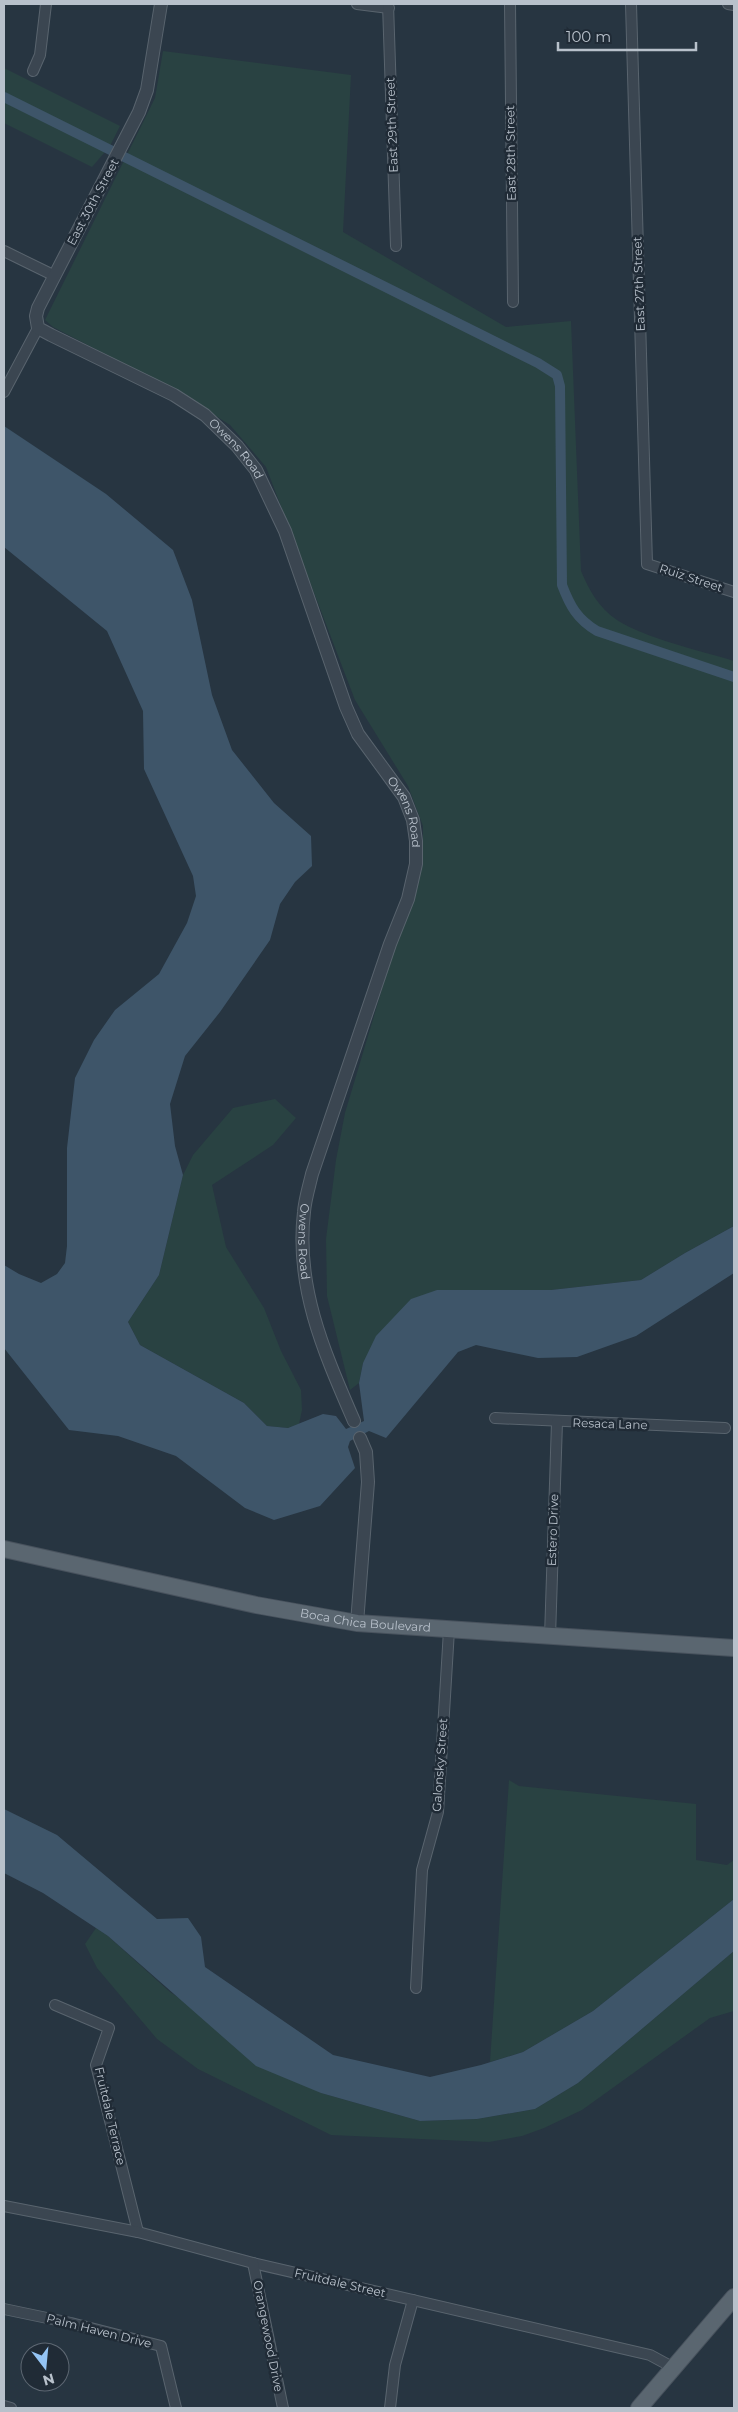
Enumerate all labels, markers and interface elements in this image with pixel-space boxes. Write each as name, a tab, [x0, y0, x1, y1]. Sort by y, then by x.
scale bar	[558, 20, 696, 52]
text: 100 m	[566, 27, 611, 46]
street label: East 29th Street	[382, 77, 401, 173]
street label: East 28th Street	[502, 105, 519, 201]
street label: East 30th Street	[63, 156, 122, 248]
street label: East 27th Street	[629, 236, 648, 332]
street label: Owens Road	[206, 415, 267, 481]
street label: Ruiz Street	[658, 560, 725, 595]
street label: Owens Road	[384, 773, 424, 848]
street label: Owens Road	[295, 1203, 313, 1280]
street label: Resaca Lane	[572, 1415, 648, 1432]
street label: Estero Drive	[544, 1494, 561, 1566]
street label: Boca Chica Boulevard	[299, 1605, 431, 1635]
street label: Galonsky Street	[429, 1717, 450, 1812]
street label: Fruitdale Terrace	[92, 2065, 129, 2167]
street label: Fruitdale Street	[293, 2265, 387, 2300]
street label: Orangewood Drive	[250, 2279, 287, 2393]
street label: Palm Haven Drive	[45, 2310, 153, 2351]
north arrow	[20, 2342, 70, 2392]
text: N	[41, 2369, 57, 2390]

